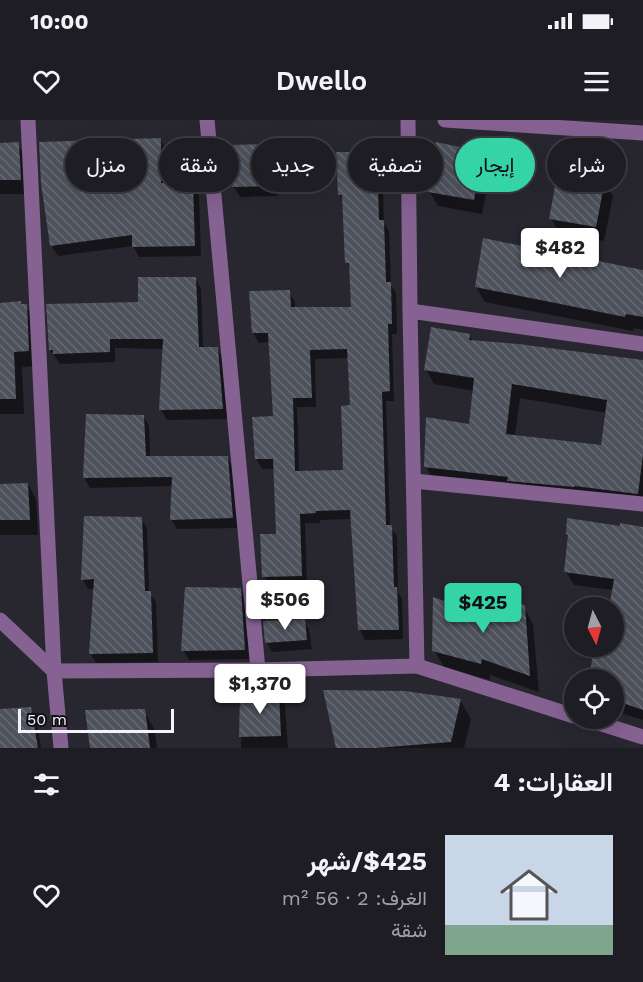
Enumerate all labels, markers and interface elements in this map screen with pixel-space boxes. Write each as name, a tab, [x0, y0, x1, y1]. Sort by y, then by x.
text: 10:00	[30, 9, 89, 34]
icon: heart	[30, 65, 63, 98]
text: Dwello	[276, 65, 367, 97]
icon: menu	[580, 65, 613, 98]
chip: منزل	[65, 138, 147, 192]
chip: شقة	[159, 138, 239, 192]
chip: جديد	[251, 138, 336, 192]
chip: تصفية	[348, 138, 443, 192]
chip: إيجار	[455, 138, 535, 192]
chip: شراء	[547, 138, 626, 192]
pin: $482	[524, 228, 596, 279]
text: $482	[535, 235, 585, 259]
pin: $506	[249, 580, 321, 631]
pin: $425	[447, 583, 519, 634]
text: $506	[260, 587, 310, 611]
text: $425	[458, 590, 508, 614]
north arrow	[564, 597, 624, 657]
map controls	[564, 597, 624, 729]
pin: $1,370	[211, 664, 309, 715]
button: locate	[564, 669, 624, 729]
text: $1,370	[228, 671, 292, 695]
scale bar	[18, 706, 174, 734]
text: 50 m	[27, 710, 67, 729]
text: العقارات: 4	[493, 767, 613, 797]
icon: filters	[30, 768, 63, 801]
text: $425/شهر	[307, 846, 427, 876]
icon: home	[493, 859, 565, 931]
icon: heart	[30, 879, 63, 912]
text: الغرف: 2 · 56 m²	[282, 886, 427, 910]
text: شقة	[391, 918, 427, 942]

